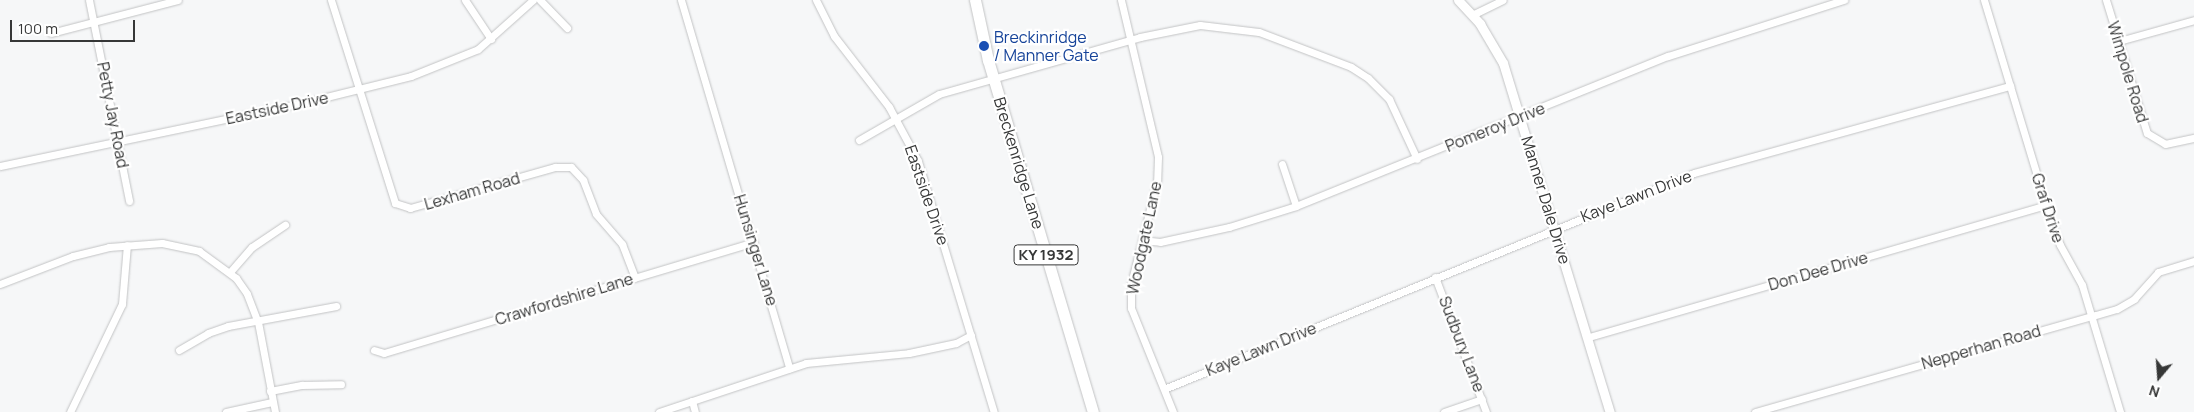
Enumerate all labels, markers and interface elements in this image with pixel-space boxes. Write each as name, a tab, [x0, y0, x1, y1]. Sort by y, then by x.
scale bar	[12, 10, 138, 42]
text: 100 m	[18, 18, 58, 39]
street label: Wimpole Road	[2103, 19, 2153, 125]
place label: Breckinridge / Manner Gate	[994, 27, 1099, 65]
marker: Breckinridge / Manner Gate	[978, 40, 990, 52]
street label: Petty Jay Road	[93, 60, 133, 170]
street label: Eastside Drive	[224, 88, 330, 128]
street label: Breckenridge Lane	[990, 95, 1048, 231]
street label: Pomeroy Drive	[1442, 98, 1548, 156]
street label: Manner Dale Drive	[1517, 134, 1575, 266]
street label: Eastside Drive	[901, 143, 953, 247]
street label: Kaye Lawn Drive	[1578, 166, 1694, 226]
street label: Lexham Road	[422, 168, 522, 214]
street label: Graf Drive	[2028, 171, 2068, 245]
street label: Woodgate Lane	[1123, 180, 1165, 296]
street label: Hunsinger Lane	[730, 192, 782, 308]
road number: KY 1932	[1012, 242, 1080, 268]
street label: Don Dee Drive	[1766, 248, 1870, 294]
street label: Crawfordshire Lane	[493, 269, 635, 329]
street label: Sudbury Lane	[1435, 293, 1489, 395]
street label: Kaye Lawn Drive	[1203, 318, 1319, 380]
street label: Nepperhan Road	[1919, 321, 2043, 373]
north arrow	[2134, 352, 2184, 402]
text: N	[2146, 381, 2162, 402]

